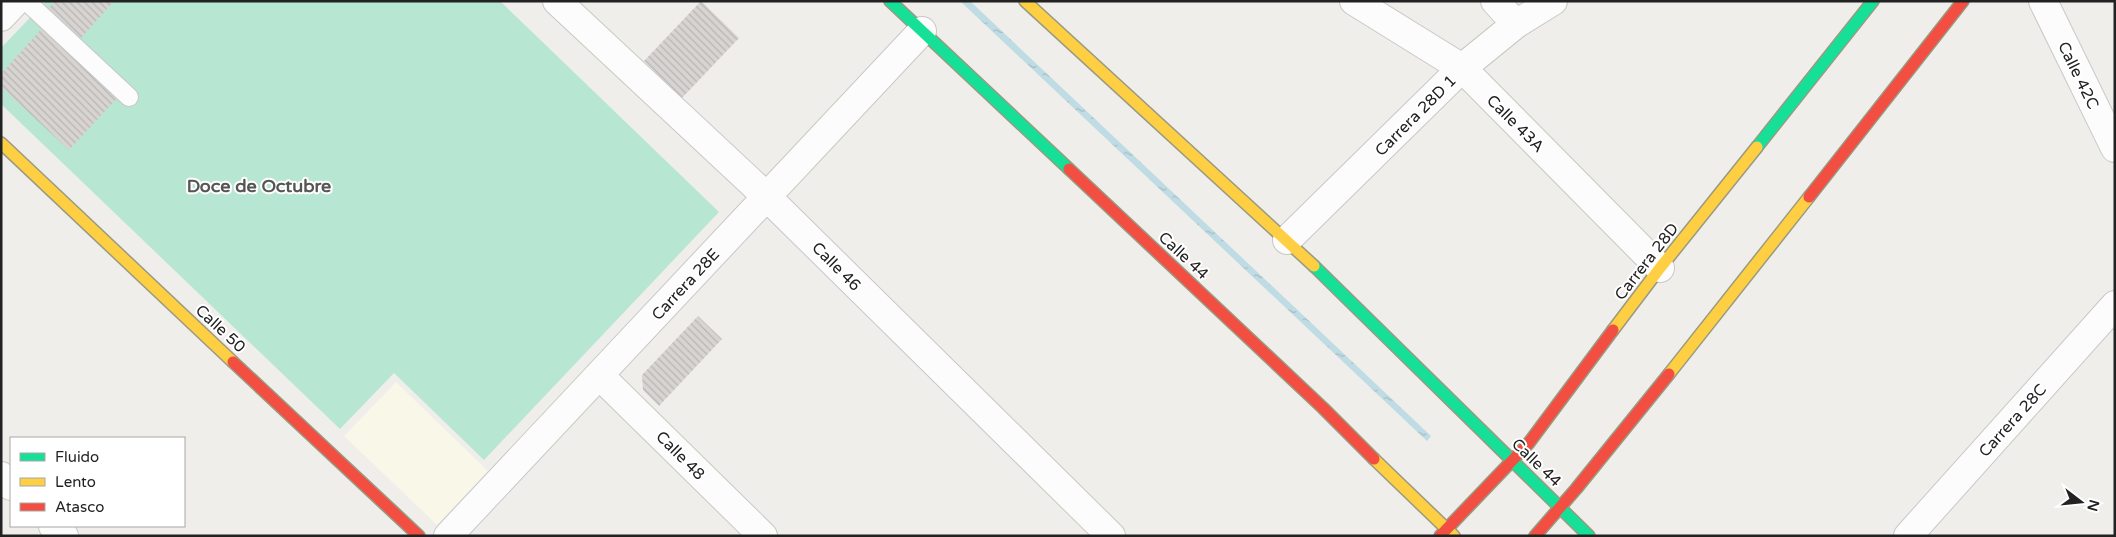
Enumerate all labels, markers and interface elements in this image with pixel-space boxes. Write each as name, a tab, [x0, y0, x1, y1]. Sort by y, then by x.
street label: Calle 42C	[2053, 38, 2103, 112]
street label: Carrera 28D 1	[1371, 71, 1461, 161]
street label: Calle 43A	[1482, 91, 1548, 157]
district label: Doce de Octubre	[187, 175, 331, 197]
street label: Carrera 28D	[1610, 219, 1683, 304]
street label: Calle 44	[1154, 227, 1213, 284]
street label: Calle 46	[808, 238, 865, 295]
street label: Carrera 28E	[647, 245, 724, 325]
street label: Calle 50	[191, 300, 250, 357]
street label: Carrera 28C	[1975, 380, 2051, 461]
street label: Calle 48	[652, 427, 709, 484]
street label: Calle 44	[1507, 434, 1565, 491]
legend	[10, 437, 185, 527]
text: Fluido	[55, 448, 99, 466]
text: Lento	[55, 473, 96, 491]
north arrow	[2056, 477, 2106, 527]
text: Atasco	[55, 498, 104, 516]
text: N	[2083, 498, 2103, 513]

